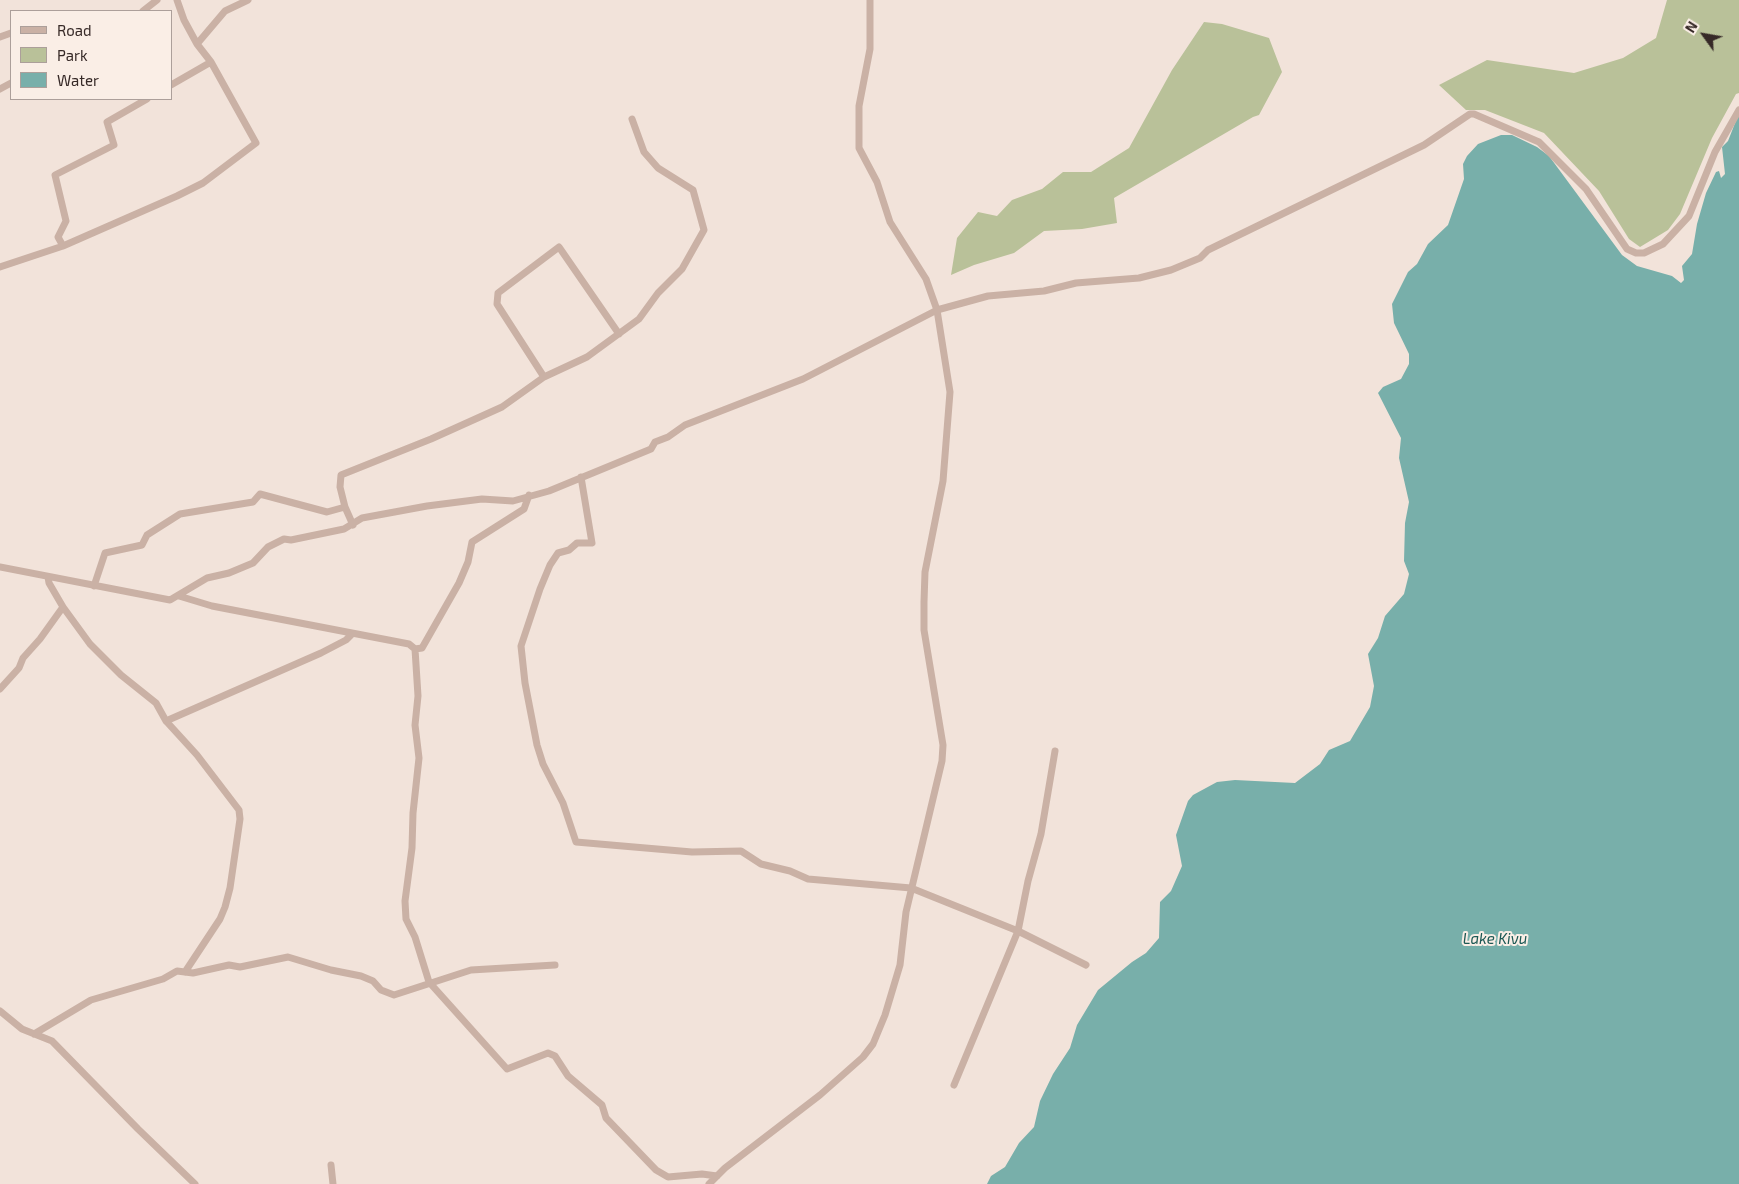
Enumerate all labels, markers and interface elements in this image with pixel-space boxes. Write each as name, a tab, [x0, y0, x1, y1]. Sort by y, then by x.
legend	[10, 10, 172, 100]
north arrow	[1679, 10, 1729, 60]
text: N	[1681, 18, 1701, 36]
text: Road	[57, 21, 92, 39]
text: Park	[57, 46, 88, 64]
text: Water	[57, 71, 99, 89]
water label: Lake Kivu	[1463, 930, 1527, 948]

